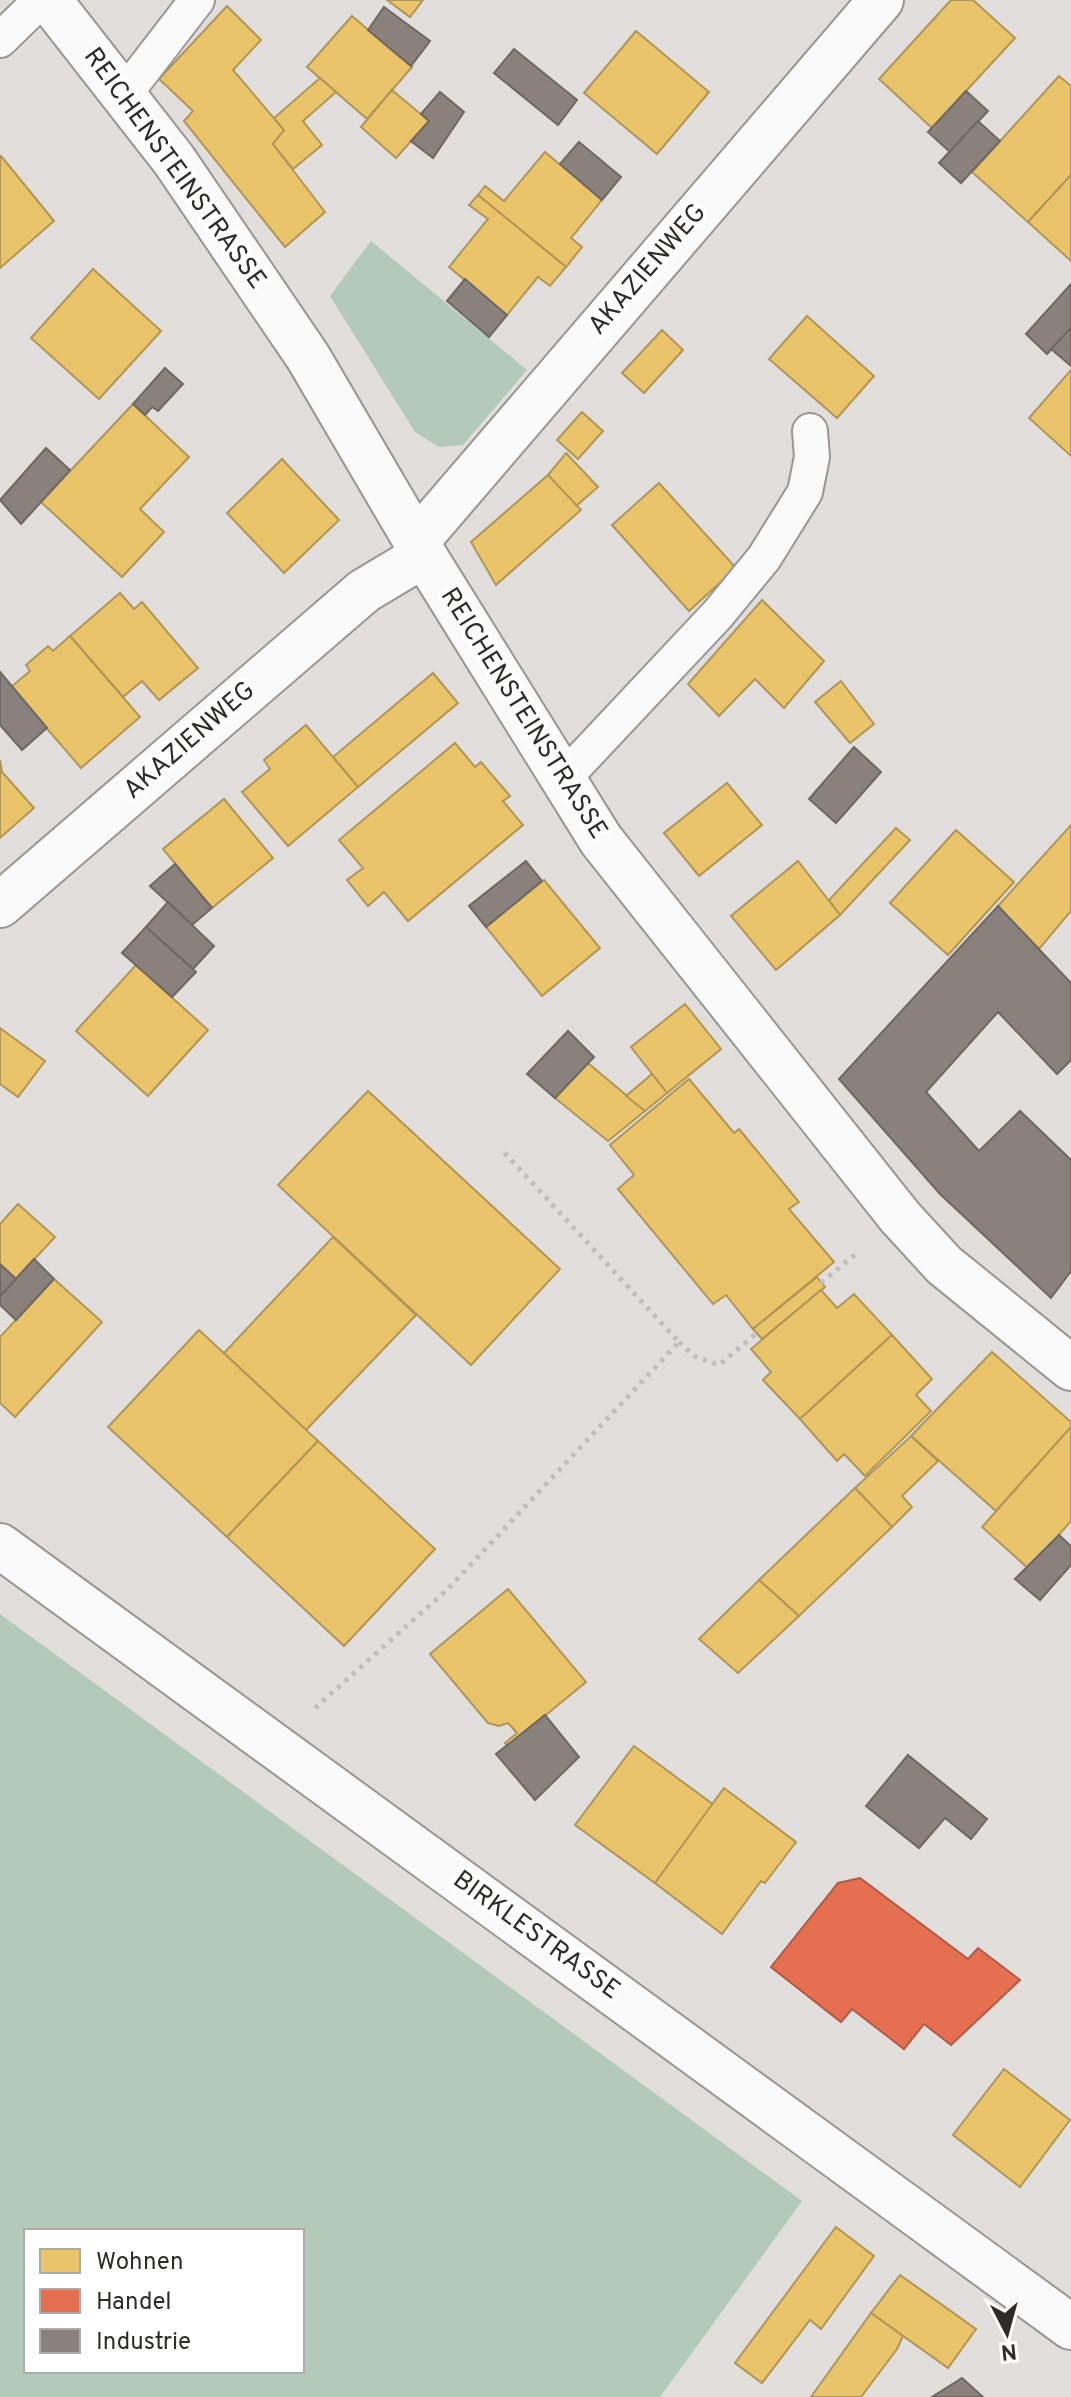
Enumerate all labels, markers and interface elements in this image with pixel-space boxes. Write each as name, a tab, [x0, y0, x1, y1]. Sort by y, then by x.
street label: REICHENSTEINSTRASSE	[75, 42, 273, 296]
street label: AKAZIENWEG	[582, 197, 714, 343]
street label: REICHENSTEINSTRASSE	[432, 582, 614, 846]
street label: AKAZIENWEG	[117, 675, 263, 807]
street label: BIRKLESTRASSE	[446, 1864, 626, 2008]
legend	[24, 2229, 304, 2373]
text: Wohnen	[96, 2248, 183, 2278]
text: Handel	[96, 2288, 172, 2318]
north arrow	[967, 2293, 1047, 2373]
text: Industrie	[96, 2328, 191, 2358]
text: N	[1000, 2336, 1018, 2365]

